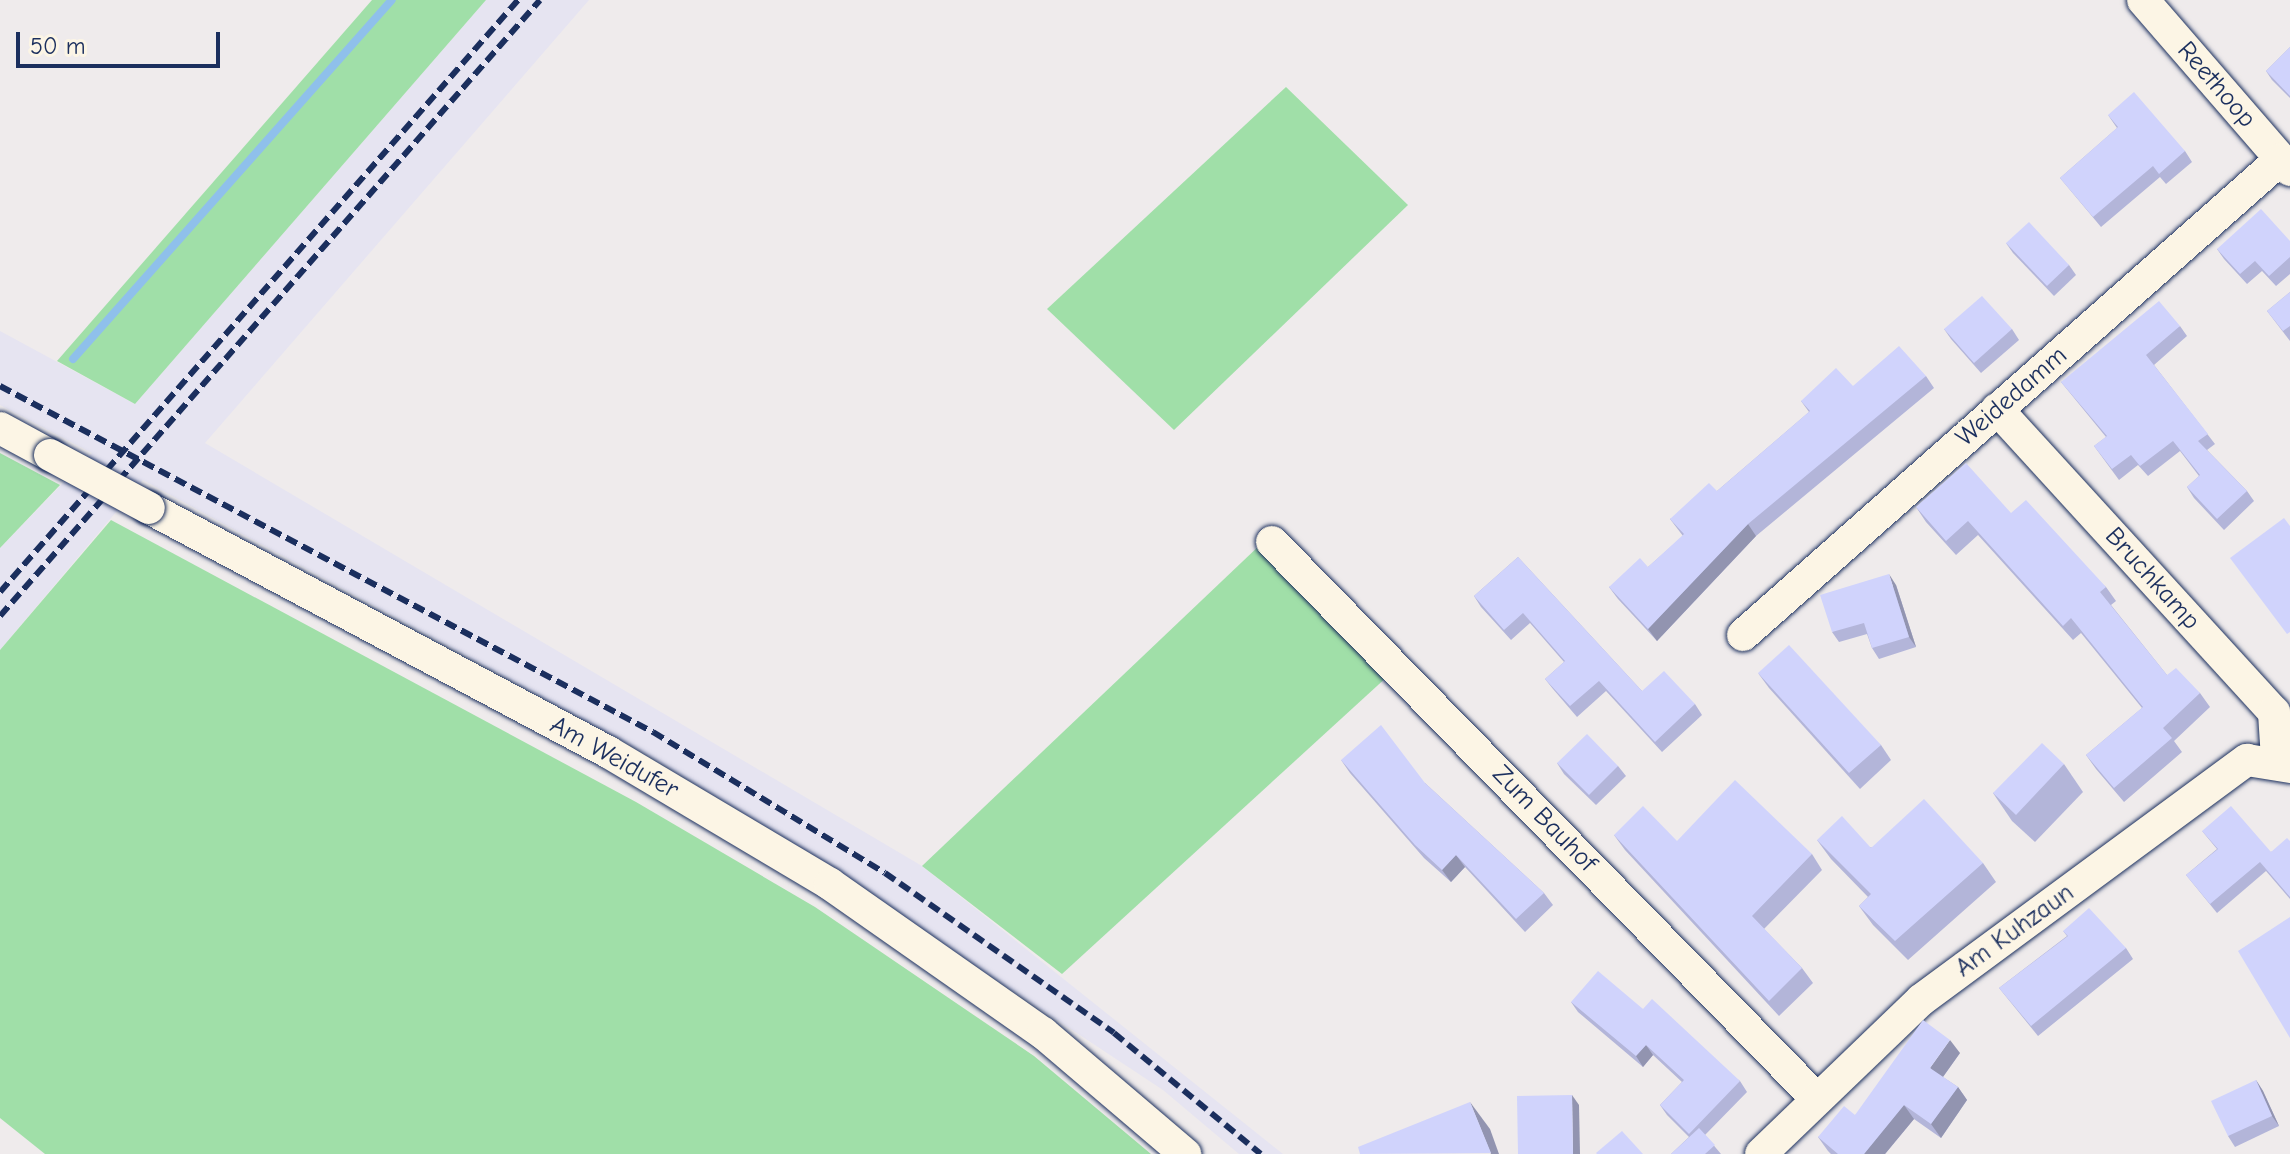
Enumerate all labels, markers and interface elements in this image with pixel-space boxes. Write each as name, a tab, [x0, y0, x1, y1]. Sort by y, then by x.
scale bar	[20, 16, 224, 66]
text: 50 m	[30, 32, 86, 60]
street label: Reethoop	[2170, 36, 2262, 134]
street label: Weidedamm	[1950, 340, 2074, 454]
street label: Bruchkamp	[2098, 521, 2206, 637]
street label: Am Weidufer	[544, 710, 684, 806]
street label: Zum Bauhof	[1485, 759, 1603, 879]
street label: Am Kuhzaun	[1950, 878, 2080, 984]

